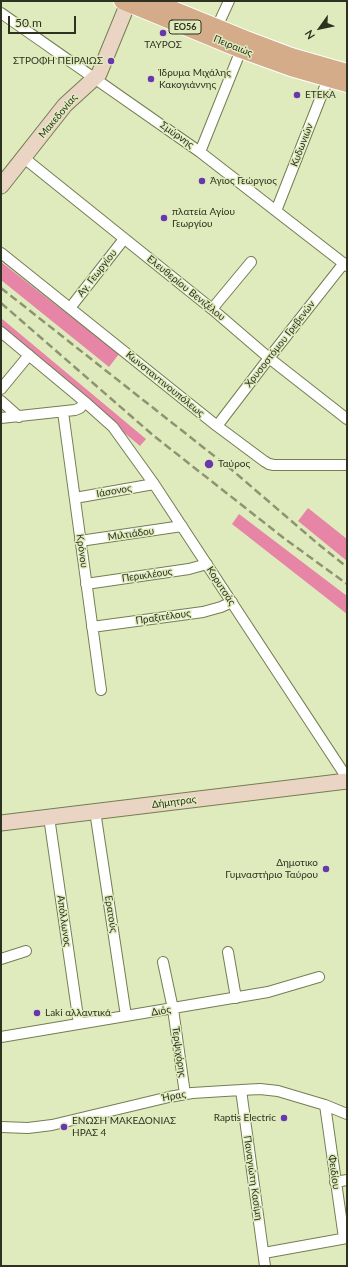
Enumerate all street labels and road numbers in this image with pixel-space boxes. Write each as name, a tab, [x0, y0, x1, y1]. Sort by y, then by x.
road number: ΕΟ56	[169, 20, 201, 34]
street label: Πειραιώς	[212, 33, 254, 59]
street label: Μακεδονίας	[36, 92, 80, 140]
street label: Σμύρνης	[158, 119, 196, 151]
street label: Κυδωνιών	[288, 122, 316, 168]
street label: Αγ. Γεωργίου	[75, 247, 119, 299]
street label: Ελευθερίου Βενιζέλου	[145, 253, 227, 323]
street label: Χρυσοστόμου Γρεβενών	[242, 298, 318, 390]
street label: Κωνσταντινουπόλεως	[123, 349, 207, 419]
street label: Ιάσονος	[96, 482, 132, 500]
street label: Μιλτιάδου	[107, 525, 155, 543]
street label: Κρόνου	[74, 533, 90, 569]
street label: Κορυτσάς	[204, 564, 238, 608]
street label: Περικλέους	[121, 566, 173, 584]
street label: Πραξιτέλους	[135, 607, 191, 627]
street label: Δήμητρας	[151, 793, 197, 811]
street label: Απόλλωνος	[54, 894, 74, 948]
street label: Ερατούς	[102, 895, 120, 933]
street label: Διός	[150, 1004, 172, 1018]
street label: Τερψιχόρης	[169, 1026, 189, 1078]
street label: Ήρας	[161, 1088, 187, 1104]
street label: Παναγιώτη Κασίμη	[241, 1135, 265, 1221]
street label: Φειδίου	[326, 1154, 342, 1190]

